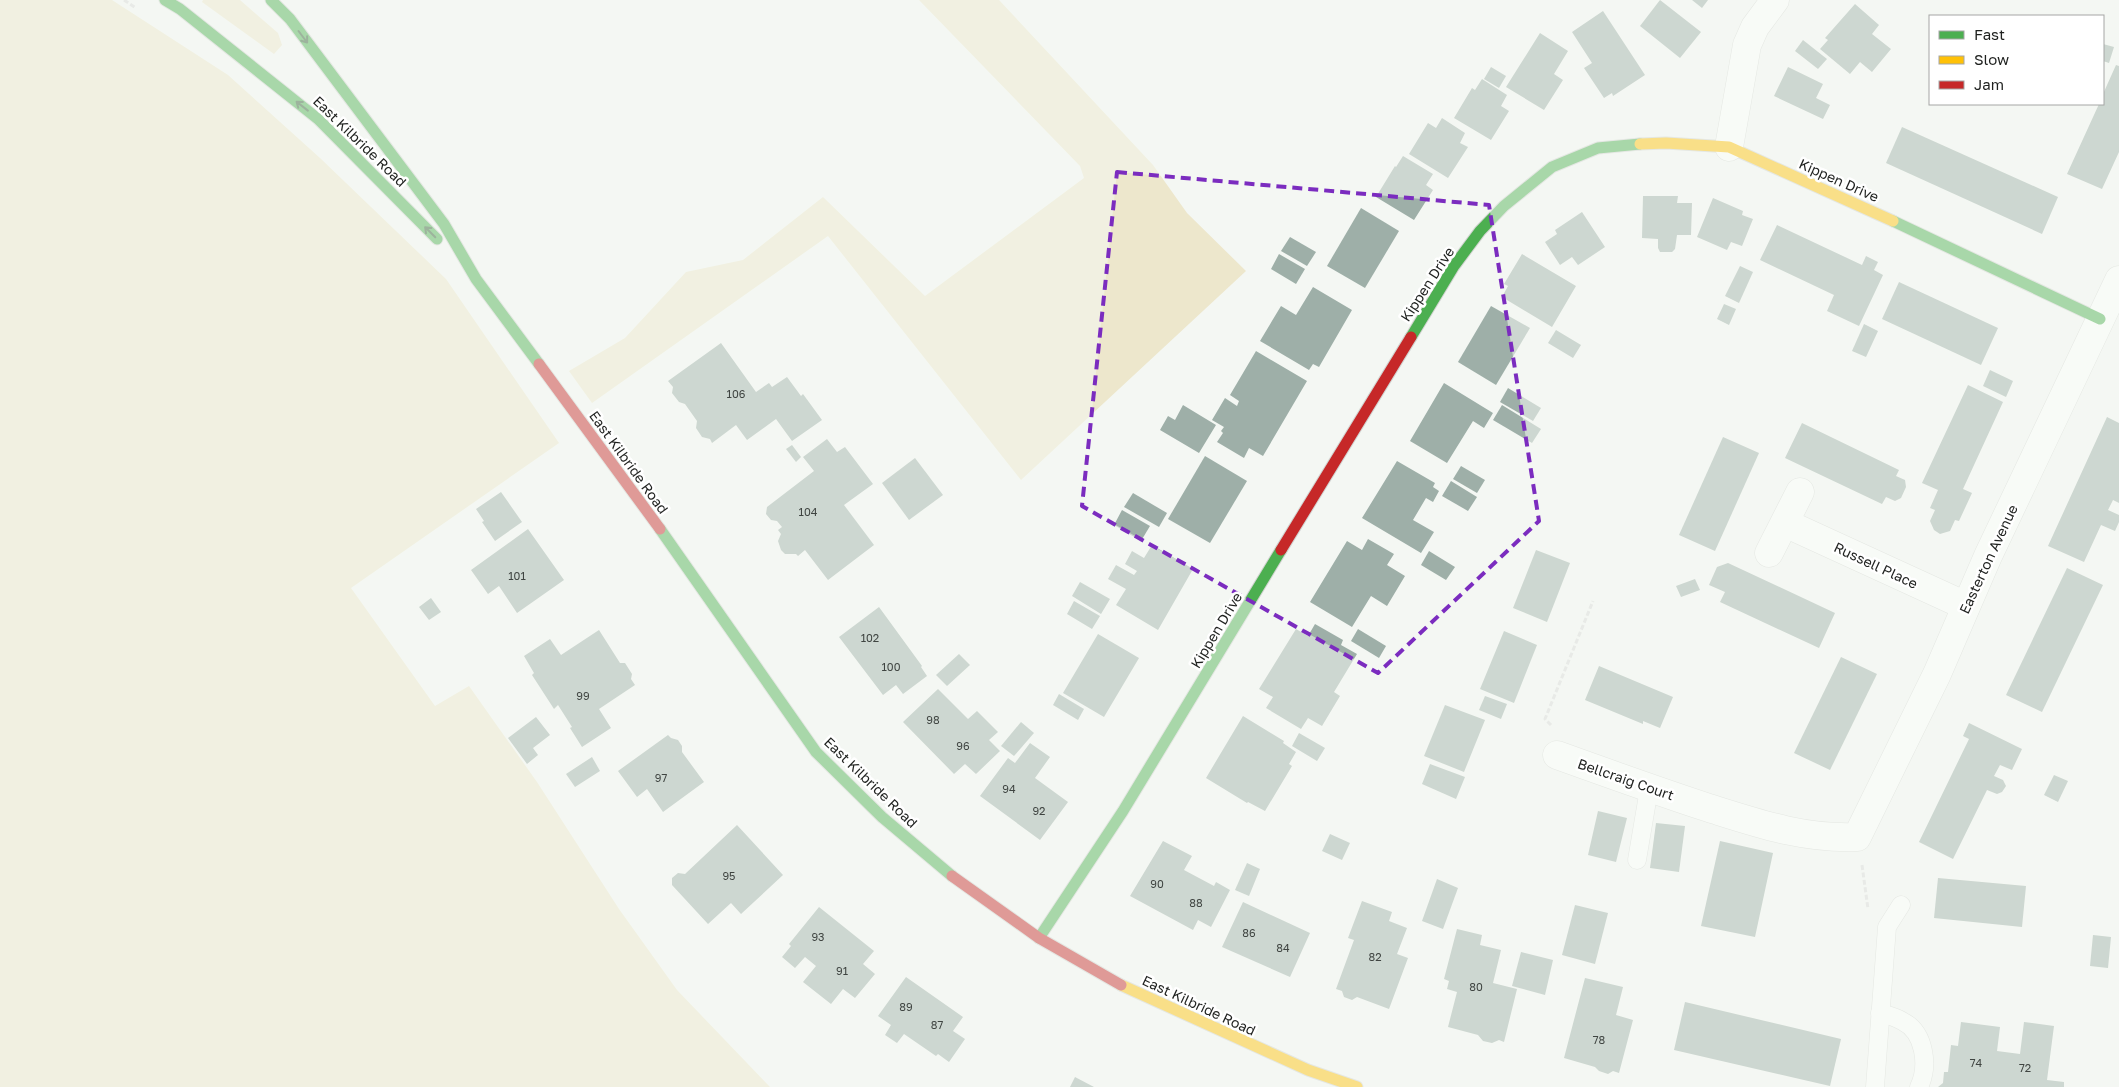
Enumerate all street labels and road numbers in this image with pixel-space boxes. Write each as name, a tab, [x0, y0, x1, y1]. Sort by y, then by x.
street label: East Kilbride Road	[310, 92, 410, 190]
street label: Kippen Drive	[1796, 155, 1882, 205]
street label: Kippen Drive	[1397, 243, 1457, 325]
street label: East Kilbride Road	[586, 407, 672, 517]
street label: Easterton Avenue	[1955, 502, 2021, 616]
street label: Russell Place	[1831, 538, 1921, 592]
street label: Kippen Drive	[1187, 589, 1245, 671]
street label: East Kilbride Road	[821, 733, 921, 831]
street label: Bellcraig Court	[1576, 755, 1676, 803]
street label: East Kilbride Road	[1140, 971, 1258, 1039]

